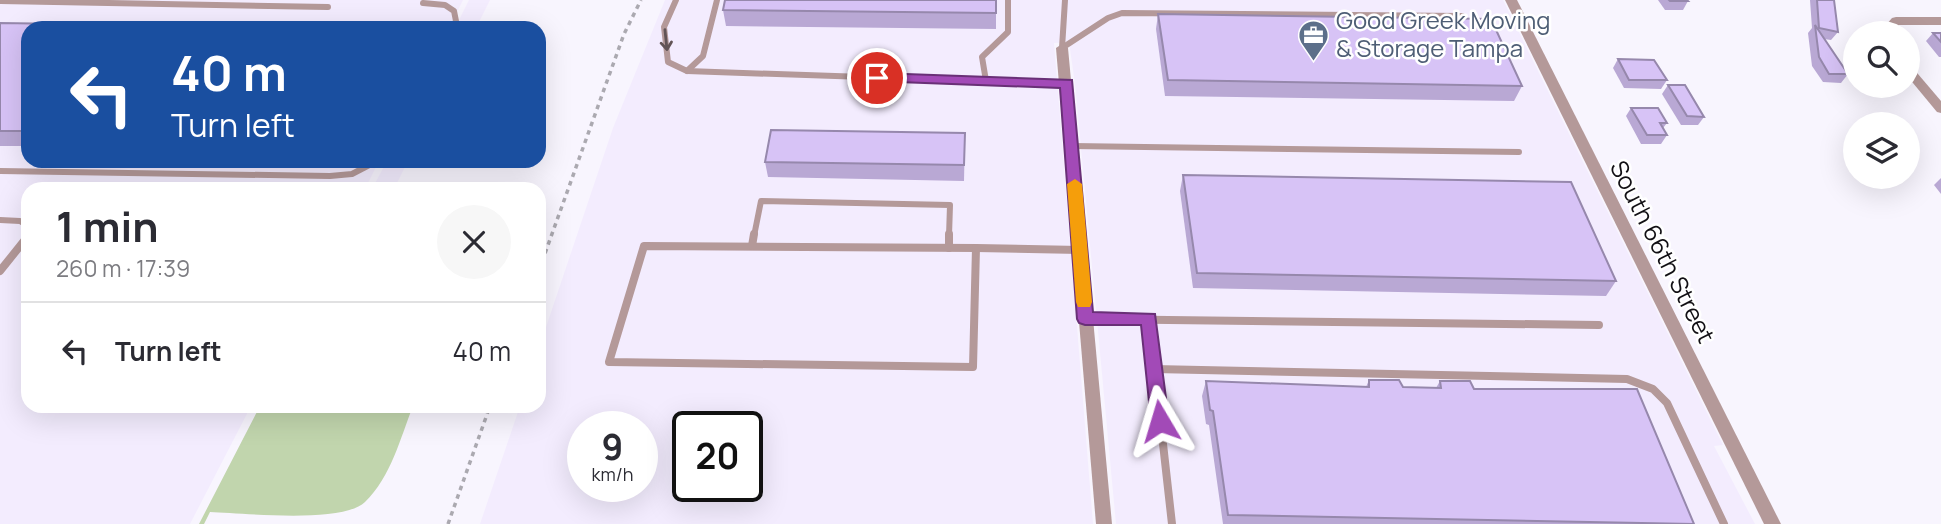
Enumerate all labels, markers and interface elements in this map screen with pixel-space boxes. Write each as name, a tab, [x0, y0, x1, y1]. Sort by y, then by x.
place label: Good Greek Moving & Storage Tampa	[1336, 3, 1551, 64]
office icon: Good Greek Moving & Storage Tampa	[1296, 18, 1330, 62]
map controls	[1843, 21, 1920, 189]
button: search	[1843, 21, 1920, 98]
one-way arrow	[660, 29, 673, 51]
text: 40 m	[171, 39, 287, 106]
pin	[847, 48, 907, 108]
icon: left	[56, 49, 147, 140]
icon: arrive	[858, 59, 896, 97]
text: Turn left	[171, 103, 295, 147]
button: layers	[1843, 112, 1920, 189]
street label: South 66th Street	[1603, 154, 1724, 348]
text: 1 min	[56, 197, 159, 255]
button: close	[437, 205, 511, 279]
text: 260 m · 17:39	[56, 252, 190, 284]
icon: left	[56, 332, 94, 370]
text: Turn left	[115, 333, 222, 369]
text: 40 m	[453, 333, 511, 369]
position arrow	[1123, 384, 1197, 458]
speed limit sign: 20	[672, 411, 763, 502]
text: 9	[602, 423, 623, 471]
text: km/h	[592, 462, 633, 486]

